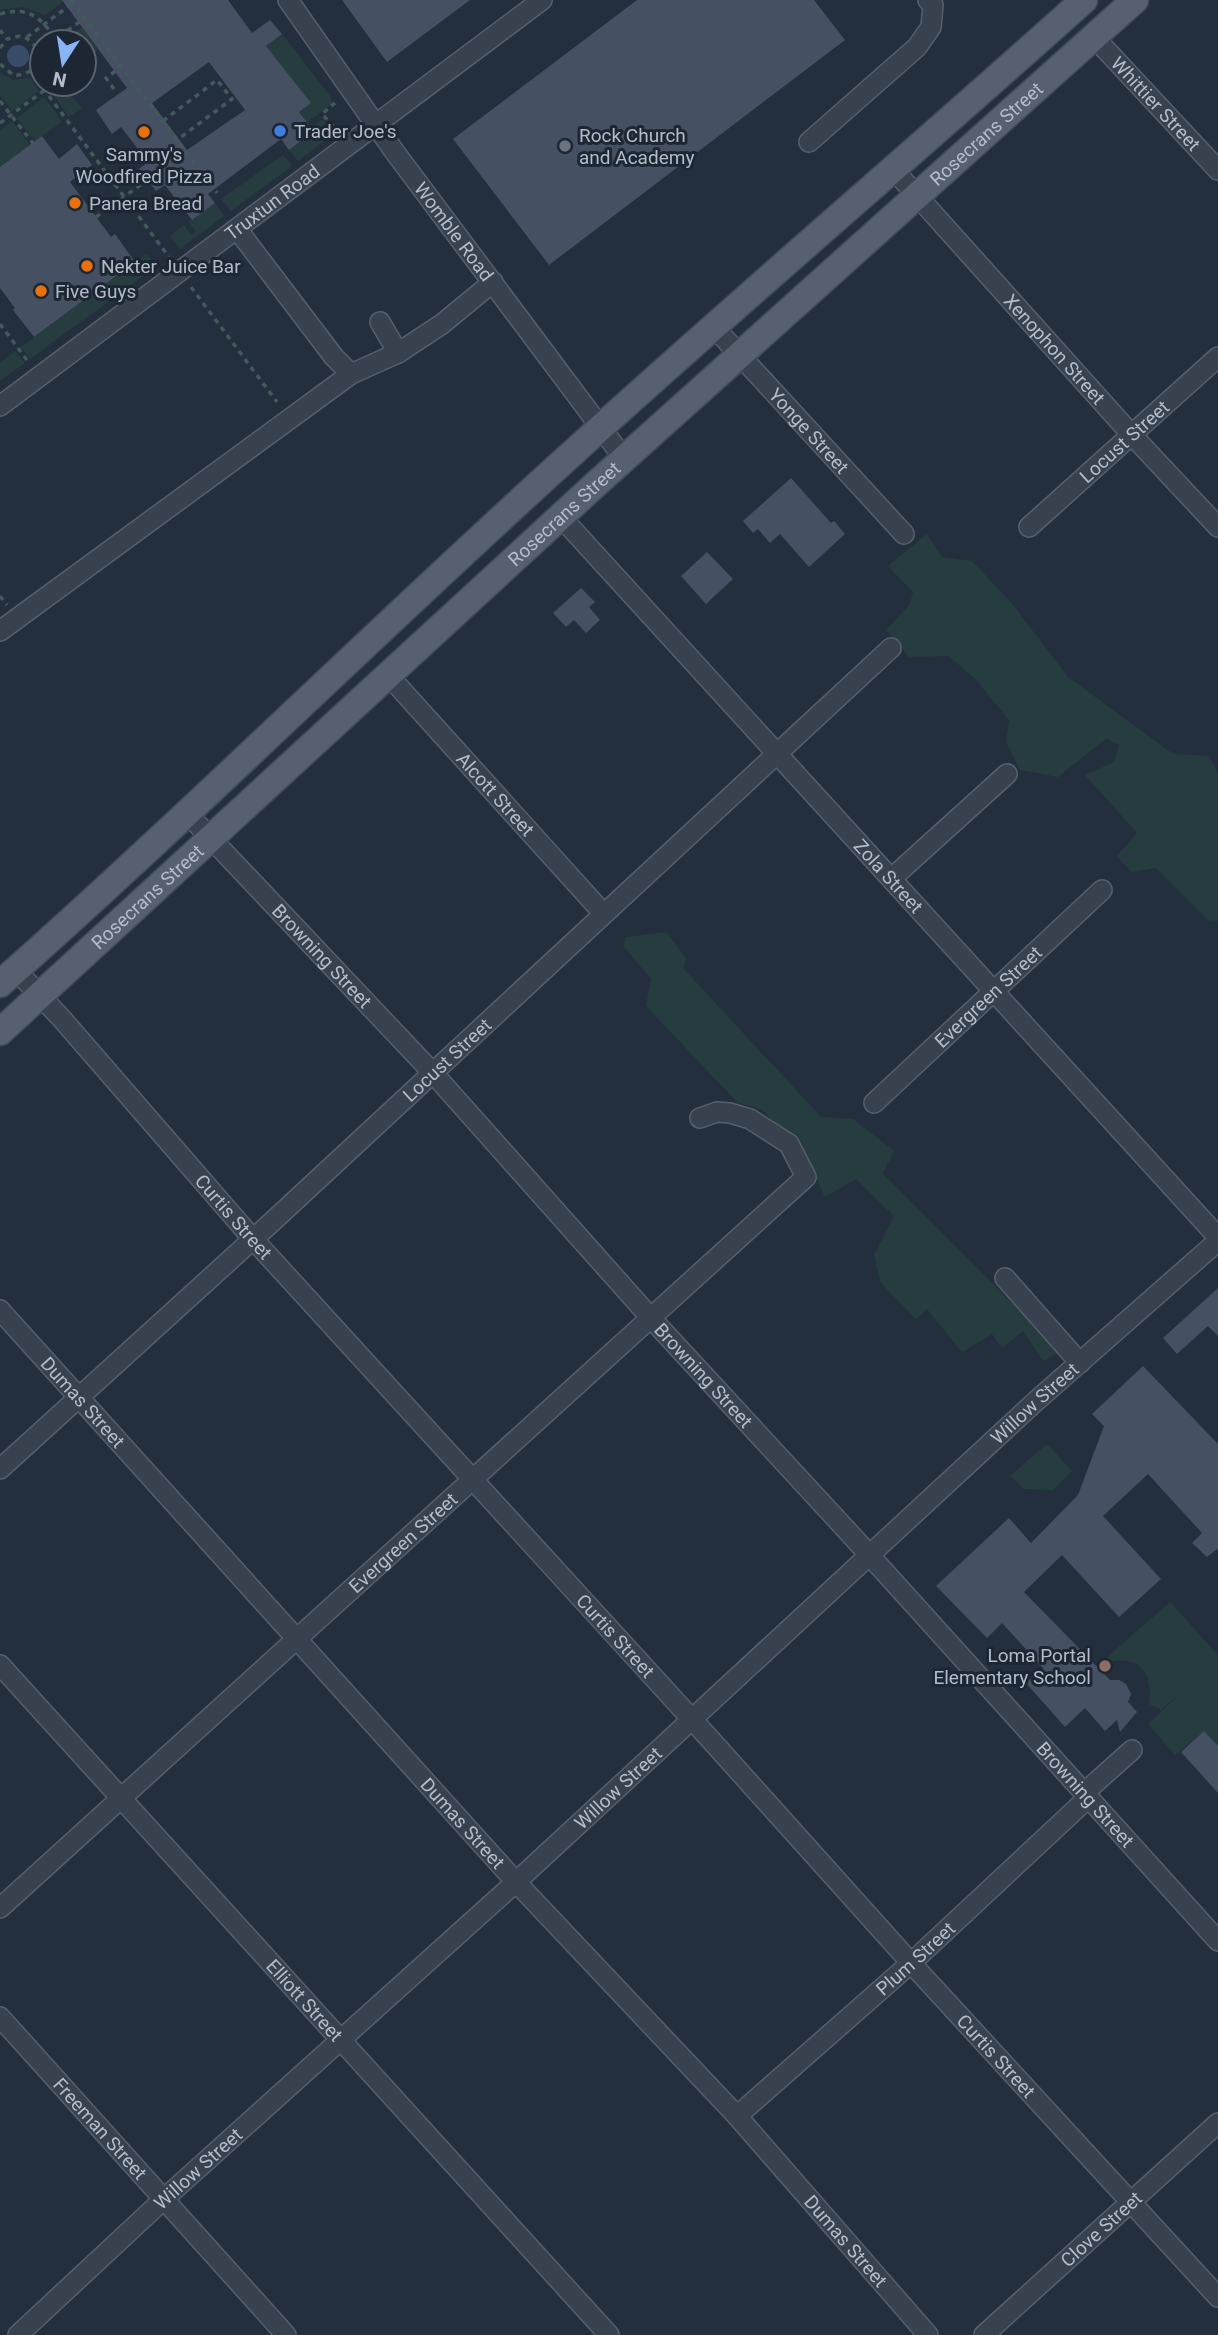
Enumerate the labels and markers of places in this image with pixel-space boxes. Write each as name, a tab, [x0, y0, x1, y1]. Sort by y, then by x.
place label: Trader Joe's	[294, 120, 397, 143]
marker: Trader Joe's	[272, 123, 288, 139]
marker: Sammy's Woodfired Pizza	[136, 124, 152, 140]
place label: Rock Church and Academy	[579, 124, 694, 169]
marker: Rock Church and Academy	[557, 138, 573, 154]
place label: Sammy's Woodfired Pizza	[75, 143, 213, 188]
place label: Panera Bread	[89, 192, 202, 215]
marker: Panera Bread	[67, 195, 83, 211]
place label: Nekter Juice Bar	[101, 255, 241, 278]
marker: Nekter Juice Bar	[79, 258, 95, 274]
place label: Five Guys	[55, 280, 136, 303]
marker: Five Guys	[33, 283, 49, 299]
place label: Loma Portal Elementary School	[933, 1644, 1091, 1689]
marker: Loma Portal Elementary School	[1097, 1658, 1113, 1674]

